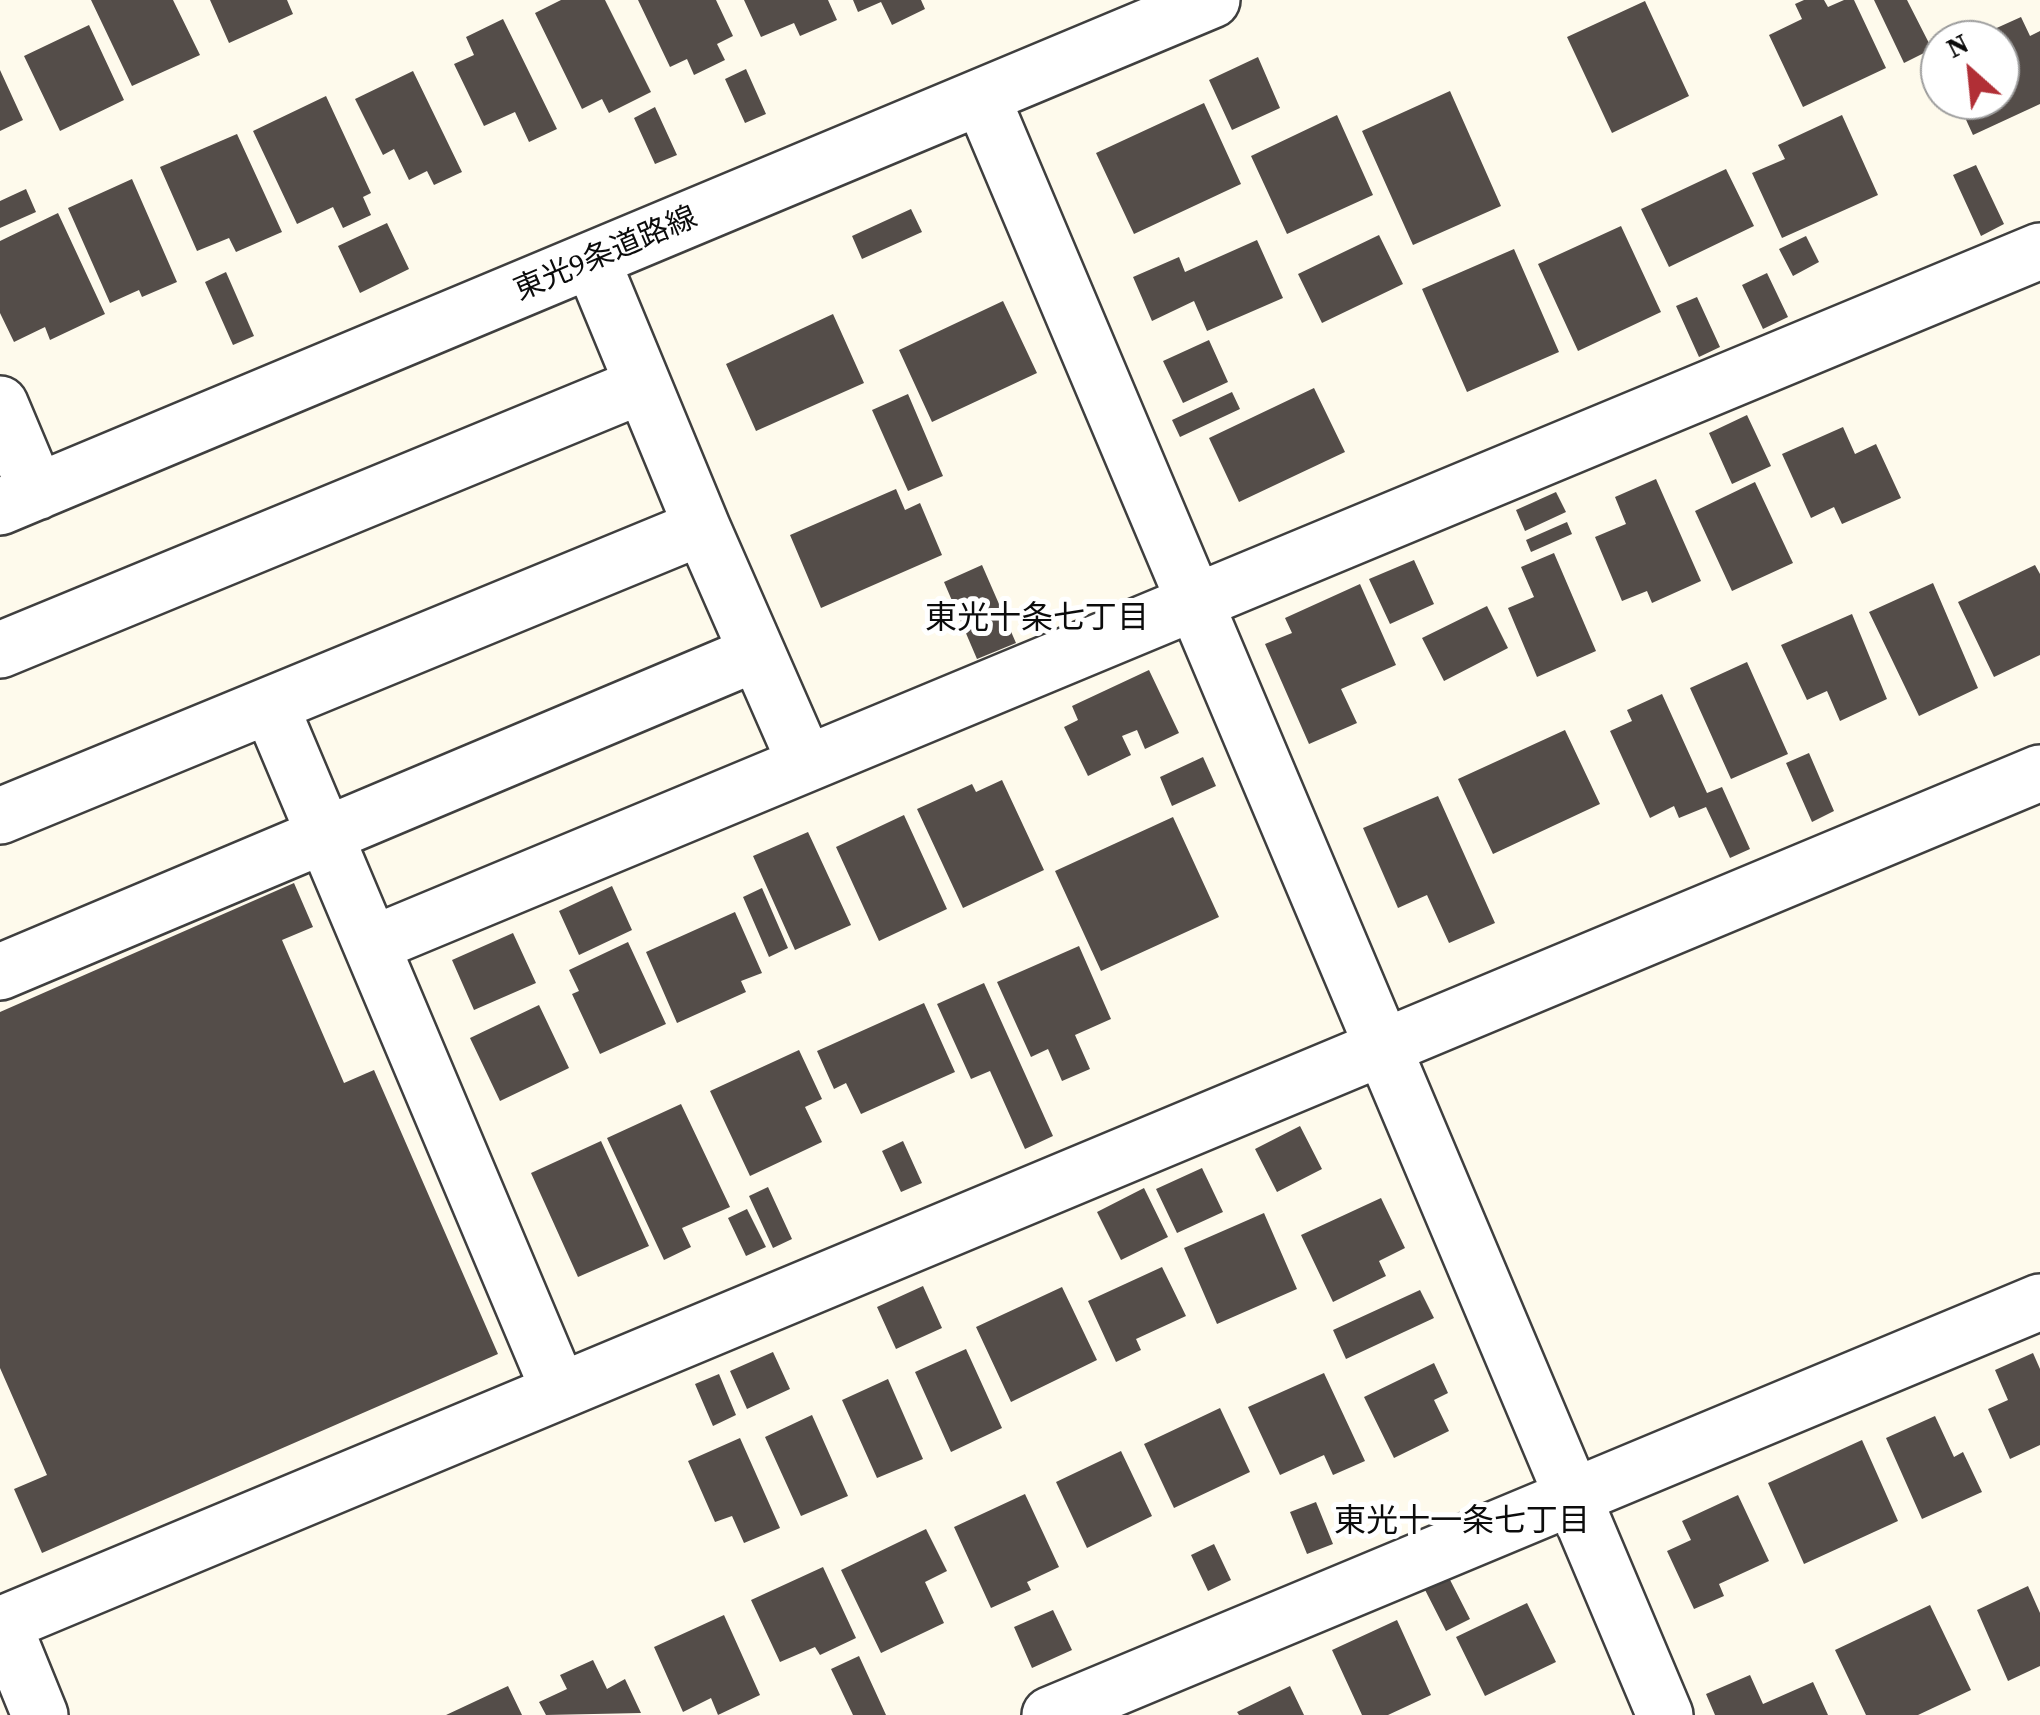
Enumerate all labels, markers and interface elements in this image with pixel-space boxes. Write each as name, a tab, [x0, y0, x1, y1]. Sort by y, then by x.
north arrow	[1920, 20, 2020, 120]
text: N	[1940, 23, 1975, 67]
street label: 東光9条道路線	[509, 200, 703, 310]
district label: 東光十条七丁目	[925, 601, 1149, 639]
district label: 東光十一条七丁目	[1334, 1504, 1590, 1542]

